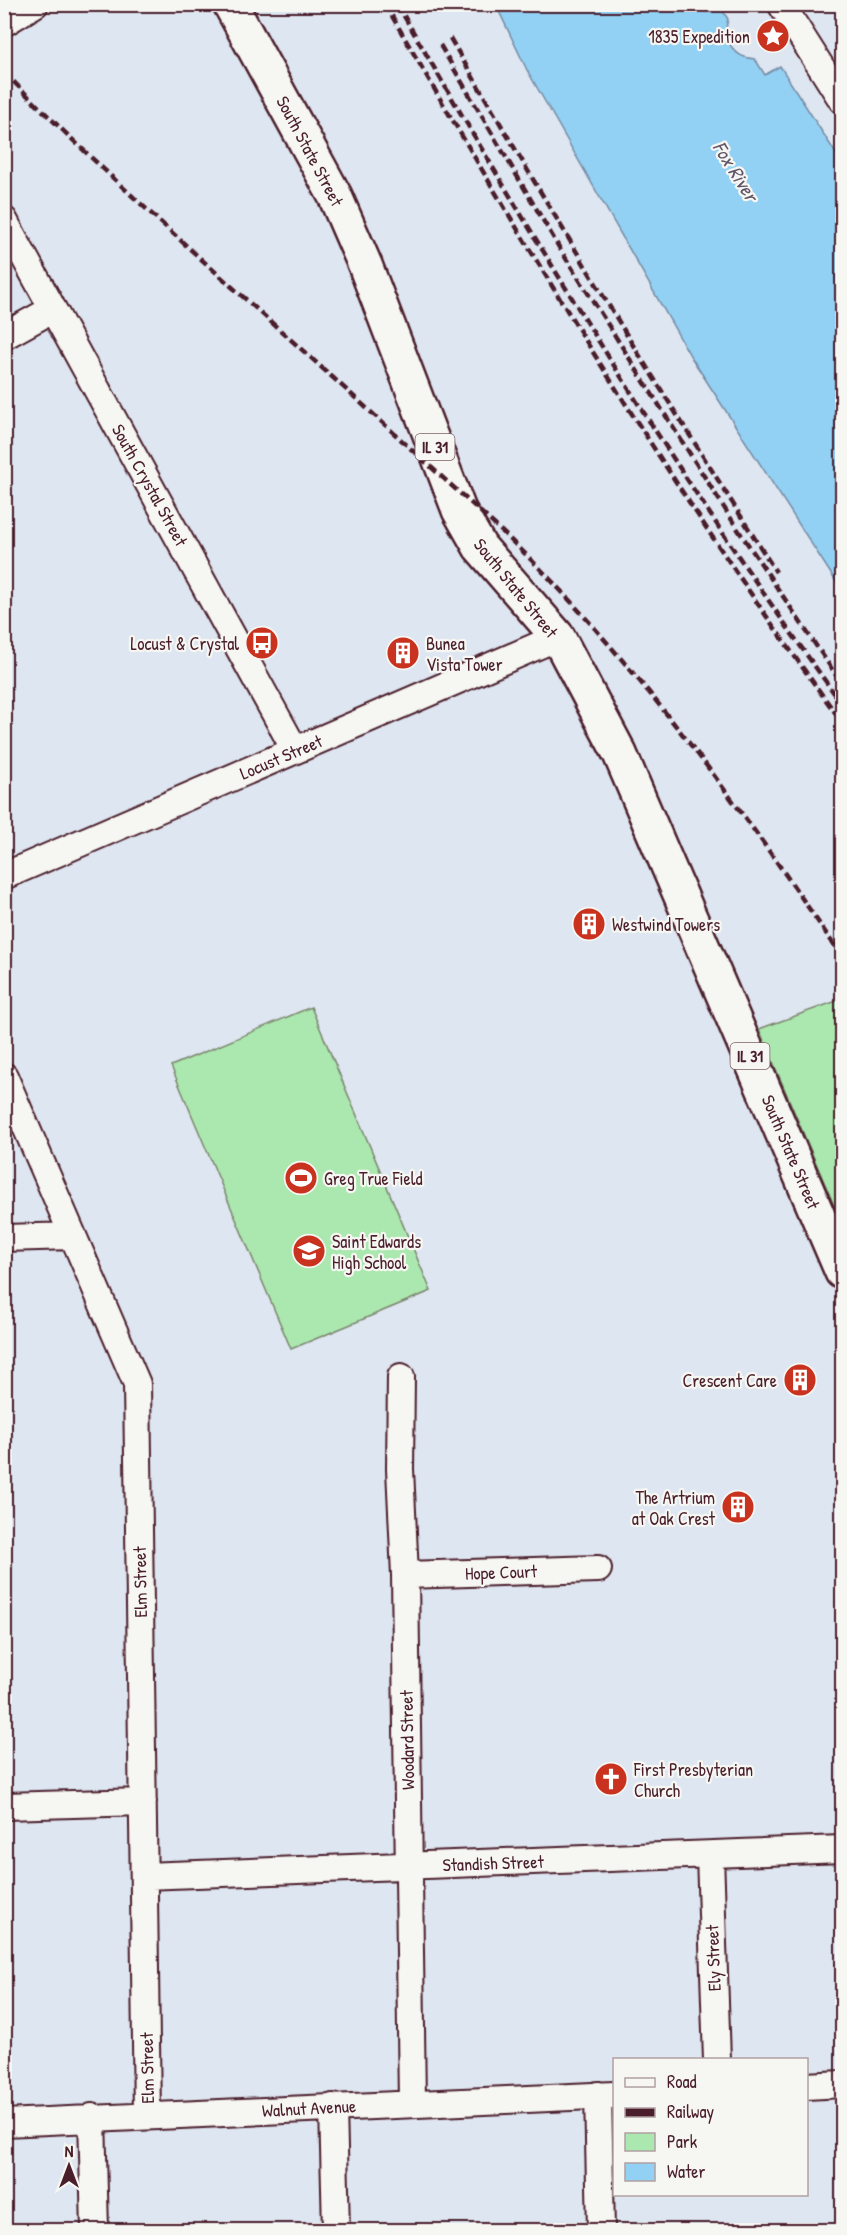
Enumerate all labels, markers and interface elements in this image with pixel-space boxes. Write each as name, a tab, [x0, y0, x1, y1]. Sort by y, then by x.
place icon: 1835 Expedition	[755, 18, 791, 54]
place label: 1835 Expedition	[648, 24, 750, 49]
street label: South State Street	[270, 91, 350, 211]
water label: Fox River	[707, 136, 766, 208]
street label: South Crystal Street	[106, 419, 194, 551]
road number: IL 31	[416, 434, 454, 460]
street label: South State Street	[468, 533, 564, 644]
bus stop icon: Locust & Crystal	[244, 625, 280, 661]
place label: Locust & Crystal	[131, 631, 239, 656]
place label: Bunea Vista Tower	[426, 631, 503, 677]
building icon: Bunea Vista Tower	[385, 635, 421, 671]
street label: Locust Street	[236, 728, 327, 786]
building icon: Westwind Towers	[571, 906, 607, 942]
place label: Westwind Towers	[612, 912, 720, 937]
road number: IL 31	[730, 1043, 770, 1069]
street label: South State Street	[756, 1091, 827, 1214]
sports icon: Greg True Field	[283, 1160, 319, 1196]
place label: Greg True Field	[324, 1166, 423, 1191]
place label: Saint Edwards High School	[332, 1229, 421, 1275]
school or university icon: Saint Edwards High School	[291, 1233, 327, 1269]
building icon: Crescent Care	[782, 1362, 818, 1398]
place label: Crescent Care	[682, 1368, 777, 1393]
place label: The Artrium at Oak Crest	[632, 1485, 716, 1531]
building icon: The Artrium at Oak Crest	[720, 1489, 756, 1525]
street label: Elm Street	[127, 1545, 153, 1618]
street label: Hope Court	[465, 1558, 538, 1586]
street label: Woodard Street	[394, 1689, 420, 1790]
place label: First Presbyterian Church	[633, 1757, 753, 1803]
church icon: First Presbyterian Church	[593, 1761, 629, 1797]
street label: Standish Street	[442, 1849, 545, 1877]
street label: Ely Street	[699, 1924, 727, 1992]
street label: Elm Street	[134, 2031, 160, 2104]
legend	[613, 2058, 808, 2196]
text: Road	[667, 2069, 697, 2094]
street label: Walnut Avenue	[261, 2093, 357, 2123]
text: Railway	[667, 2099, 714, 2124]
text: Park	[667, 2129, 698, 2154]
north arrow	[39, 2136, 99, 2196]
text: N	[65, 2140, 74, 2162]
text: Water	[667, 2159, 705, 2184]

